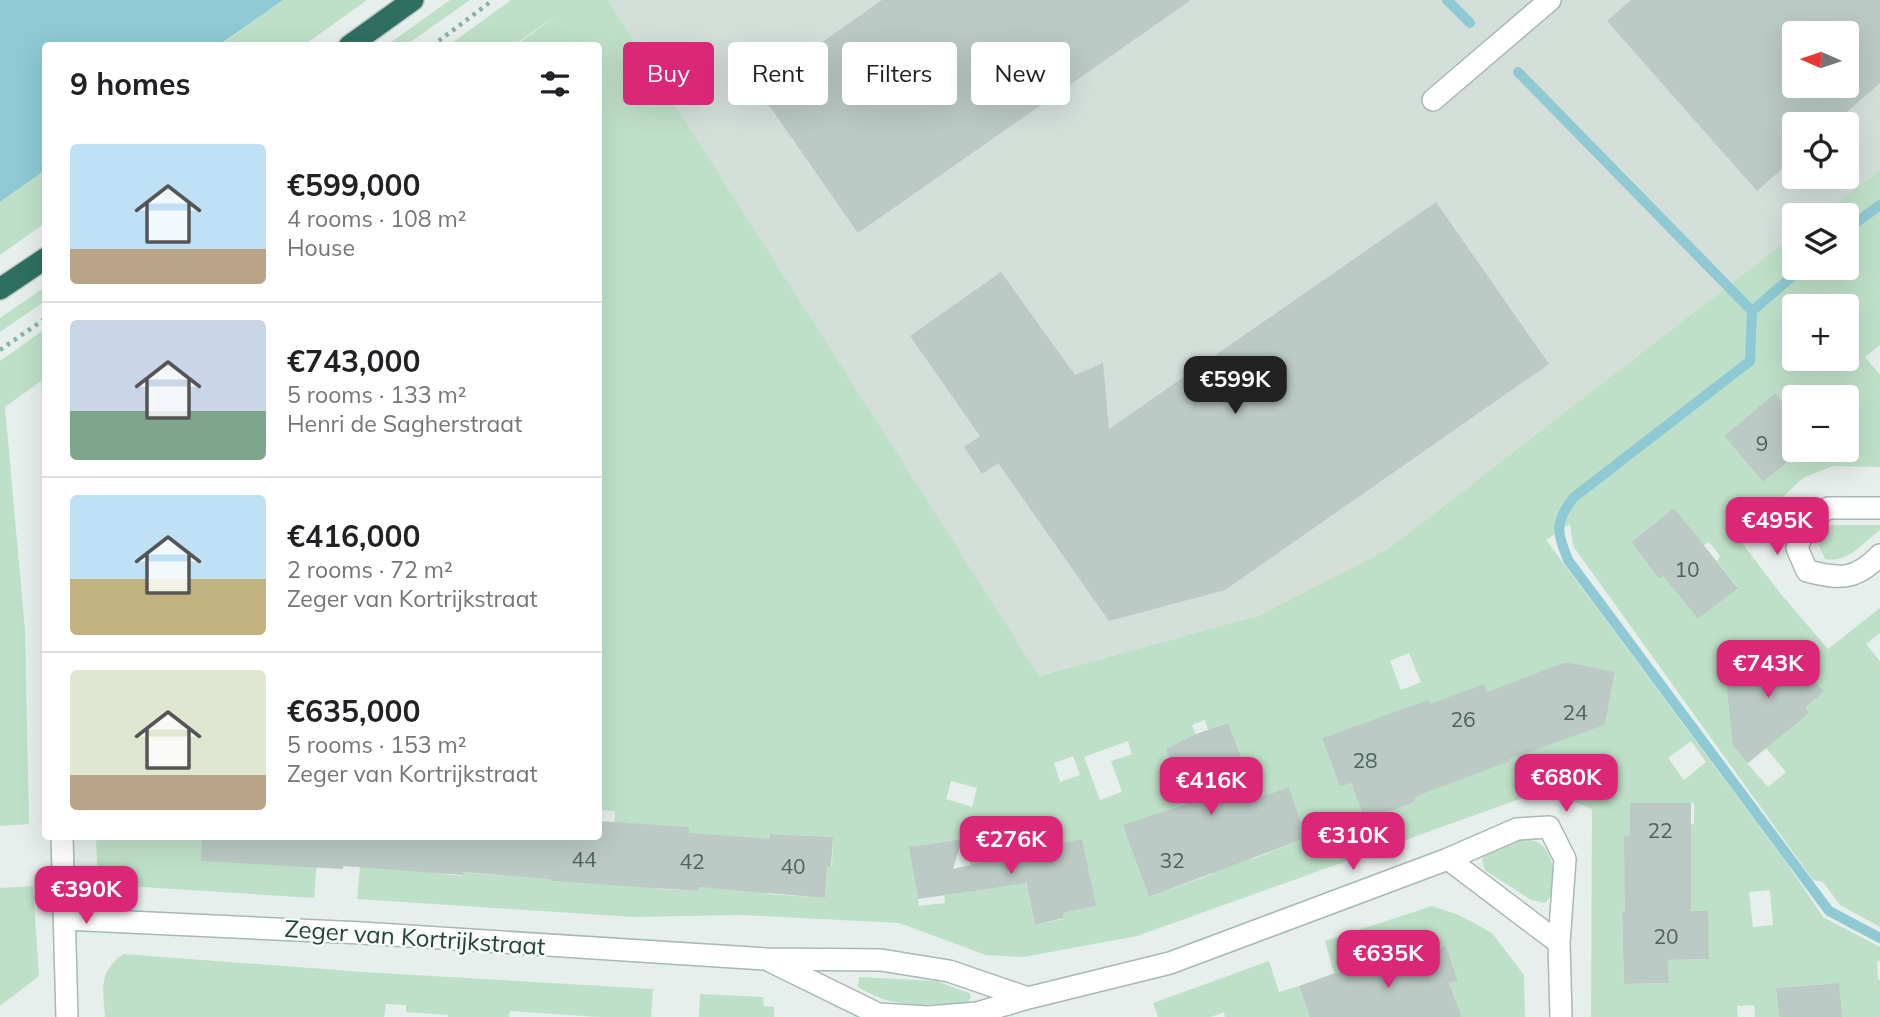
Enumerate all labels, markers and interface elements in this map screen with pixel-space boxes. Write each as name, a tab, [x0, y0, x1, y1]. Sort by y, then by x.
north arrow	[1782, 21, 1858, 98]
map controls	[1782, 21, 1859, 462]
chip: Buy	[623, 42, 714, 105]
chip: Rent	[728, 42, 828, 105]
chip: Filters	[842, 42, 957, 105]
chip: New	[971, 42, 1070, 105]
text: 9 homes	[70, 65, 191, 103]
icon: filters	[536, 65, 574, 103]
button: locate	[1782, 112, 1859, 189]
text: €599,000	[287, 166, 420, 204]
icon: home	[126, 172, 210, 256]
button: layers	[1782, 203, 1859, 280]
text: 4 rooms · 108 m²	[287, 204, 467, 233]
text: House	[287, 233, 355, 262]
button: +	[1782, 294, 1859, 371]
text: €743,000	[287, 342, 420, 380]
icon: home	[126, 348, 210, 432]
pin: €599K	[1186, 356, 1284, 416]
text: €599K	[1200, 364, 1270, 393]
text: 5 rooms · 133 m²	[287, 380, 467, 409]
button: −	[1782, 385, 1859, 462]
text: Henri de Sagherstraat	[287, 409, 522, 438]
house number: 9	[1756, 430, 1768, 456]
pin: €495K	[1728, 498, 1826, 557]
text: €495K	[1742, 505, 1812, 534]
text: €416,000	[287, 517, 420, 555]
icon: home	[126, 523, 210, 607]
text: 2 rooms · 72 m²	[287, 555, 453, 584]
house number: 10	[1674, 556, 1700, 582]
text: Zeger van Kortrijkstraat	[287, 584, 538, 613]
pin: €743K	[1719, 640, 1817, 700]
text: €743K	[1733, 648, 1803, 677]
text: €635,000	[287, 692, 420, 730]
icon: home	[126, 698, 210, 782]
house number: 24	[1562, 699, 1588, 725]
house number: 26	[1450, 706, 1476, 732]
text: 5 rooms · 153 m²	[287, 730, 467, 759]
house number: 28	[1352, 747, 1378, 773]
pin: €680K	[1517, 754, 1615, 814]
pin: €416K	[1162, 758, 1260, 817]
text: Zeger van Kortrijkstraat	[287, 759, 538, 788]
text: €680K	[1531, 762, 1601, 791]
text: €416K	[1176, 765, 1246, 794]
pin: €310K	[1304, 812, 1402, 872]
pin: €276K	[962, 816, 1060, 876]
house number: 22	[1647, 817, 1673, 843]
text: €310K	[1318, 820, 1388, 849]
text: €276K	[976, 824, 1046, 853]
house number: 44	[571, 846, 597, 872]
house number: 32	[1159, 847, 1185, 873]
house number: 42	[679, 848, 705, 874]
house number: 40	[780, 853, 806, 879]
pin: €390K	[37, 866, 135, 926]
text: €390K	[51, 874, 121, 903]
street label: Zeger van Kortrijkstraat	[284, 913, 546, 961]
house number: 20	[1653, 923, 1679, 949]
pin: €635K	[1339, 930, 1437, 990]
text: €635K	[1353, 938, 1423, 967]

